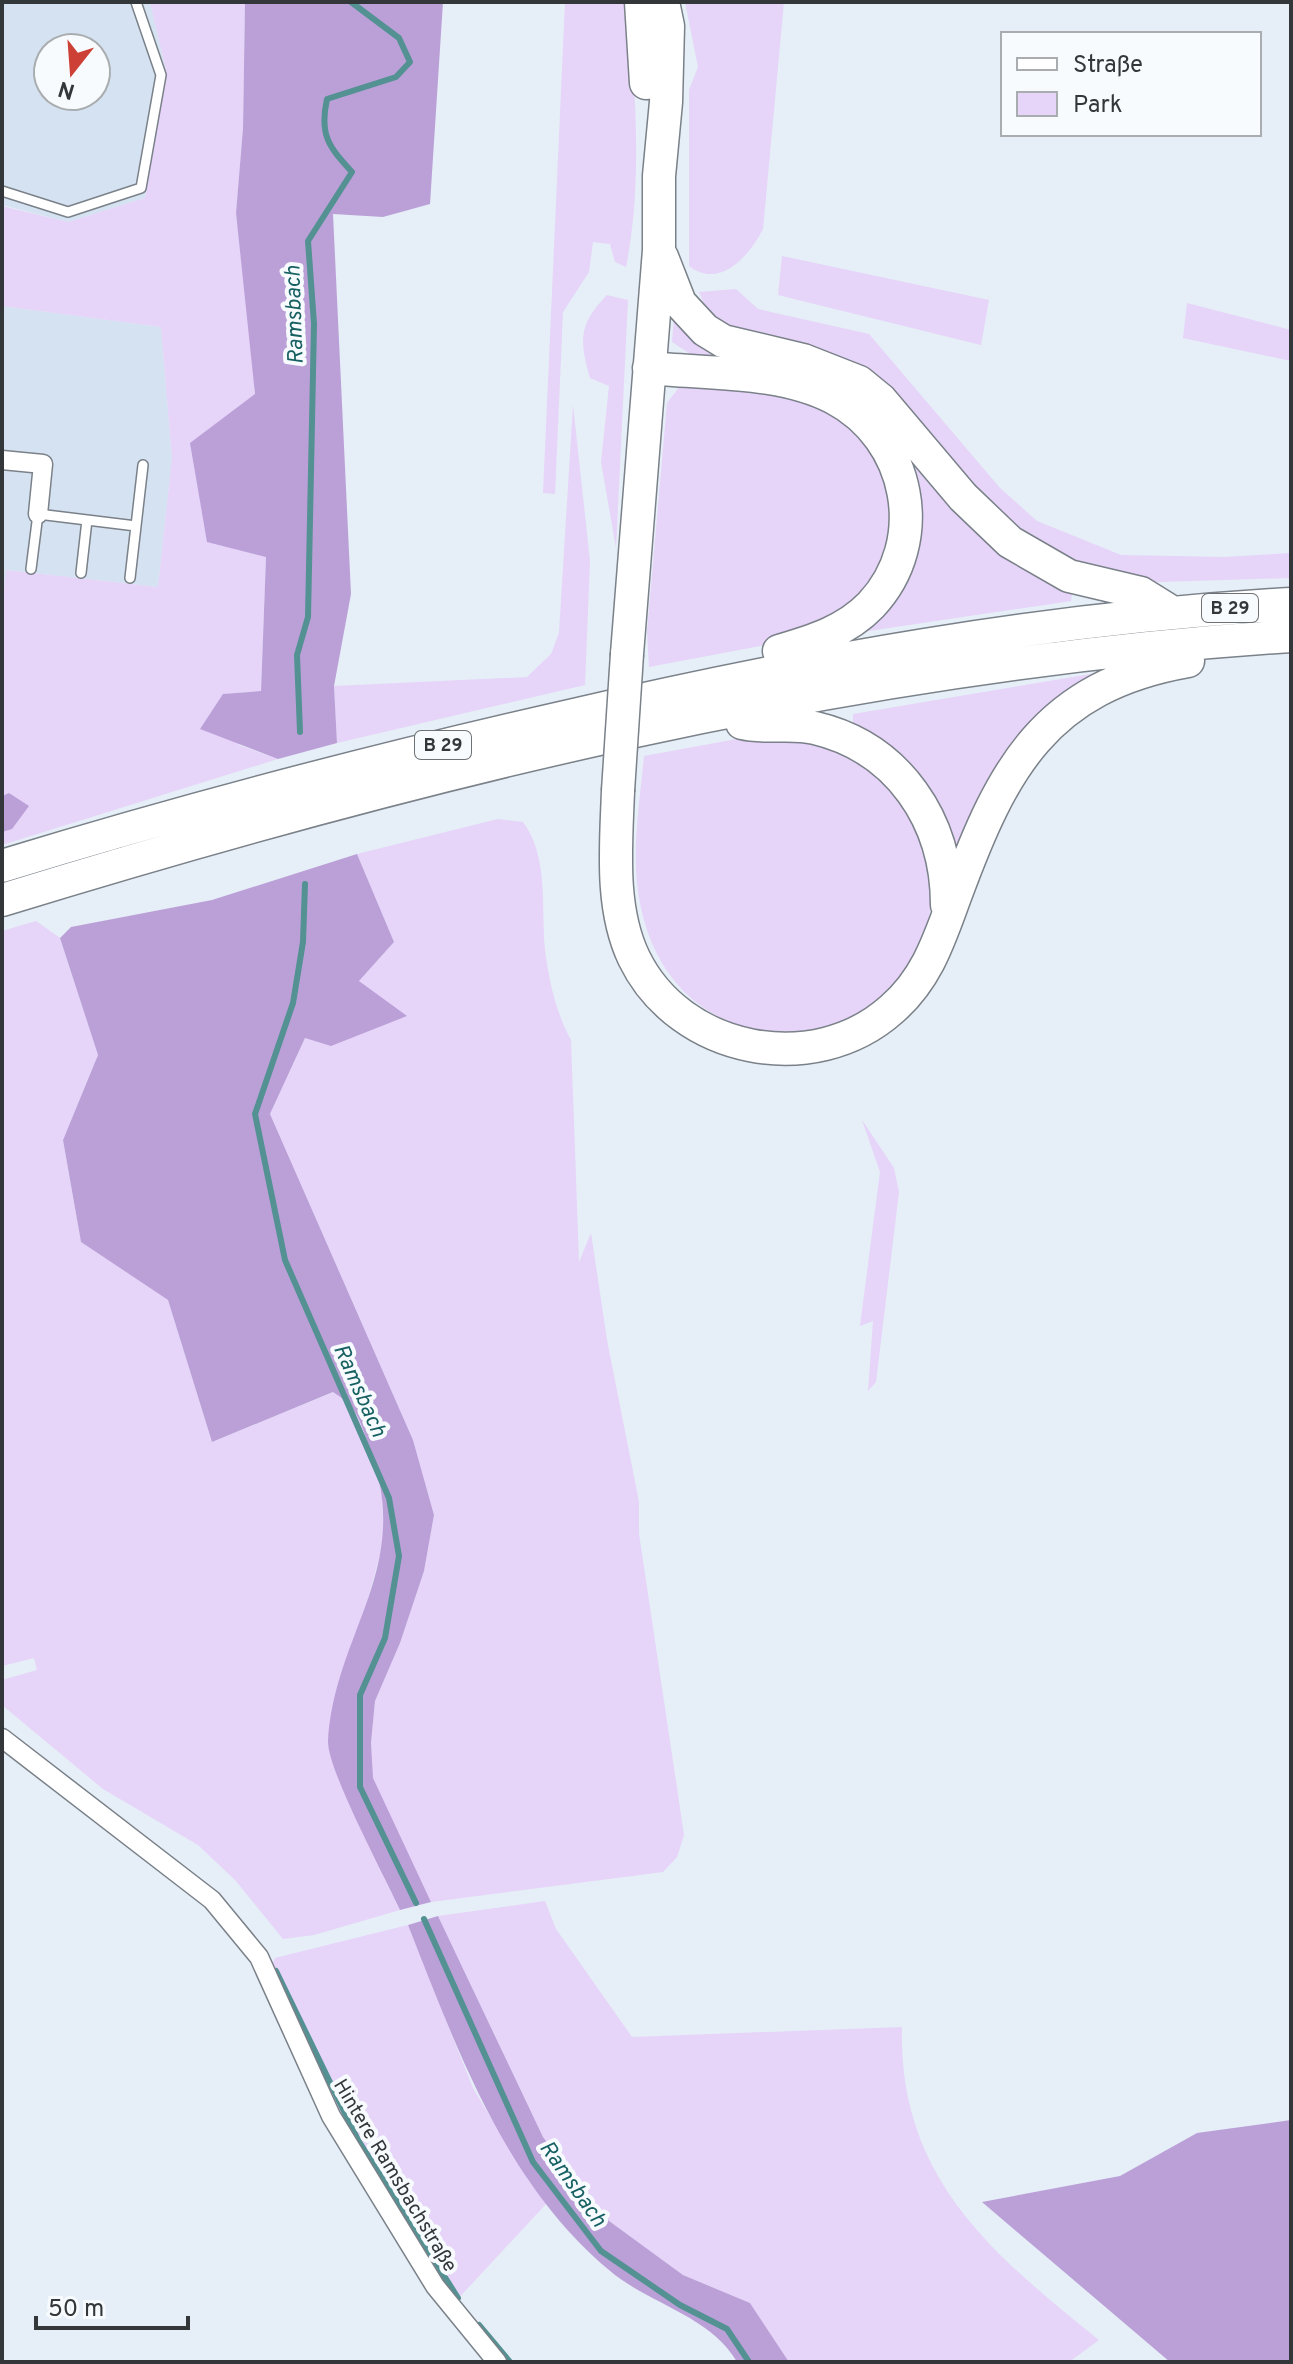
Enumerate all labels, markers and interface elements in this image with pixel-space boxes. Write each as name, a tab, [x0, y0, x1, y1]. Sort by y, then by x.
north arrow	[32, 32, 112, 112]
legend	[1001, 32, 1261, 136]
text: Straße	[1073, 51, 1143, 81]
text: N	[55, 74, 78, 104]
text: Park	[1073, 91, 1123, 121]
water label: Ramsbach	[280, 265, 311, 365]
road number: B 29	[1202, 594, 1258, 622]
road number: B 29	[415, 731, 471, 759]
water label: Ramsbach	[326, 1340, 391, 1442]
street label: Hintere Ramsbachstraße	[326, 2075, 462, 2277]
water label: Ramsbach	[532, 2136, 611, 2233]
scale bar	[36, 2280, 188, 2330]
text: 50 m	[48, 2295, 104, 2325]

